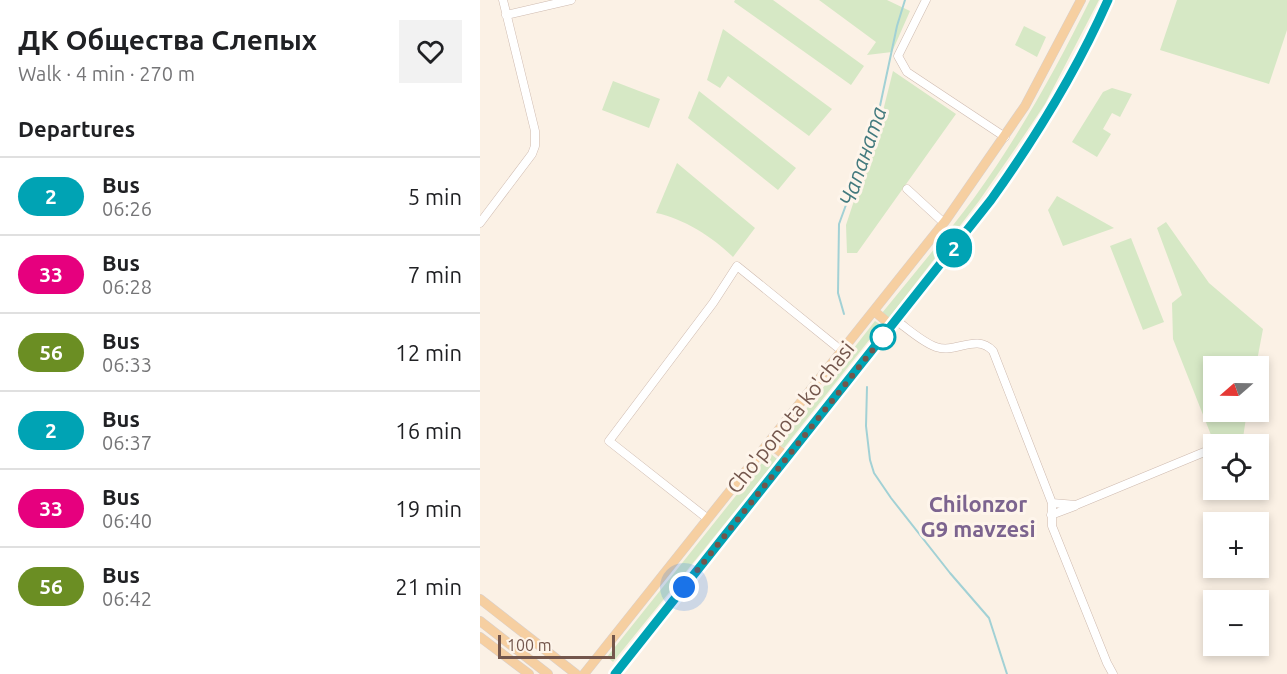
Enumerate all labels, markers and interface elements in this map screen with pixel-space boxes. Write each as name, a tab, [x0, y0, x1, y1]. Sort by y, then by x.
button: heart	[399, 20, 462, 83]
text: ДК Общества Слепых	[18, 24, 317, 55]
text: Walk · 4 min · 270 m	[18, 62, 195, 85]
water label: Чапаната	[833, 103, 891, 209]
text: Departures	[18, 116, 135, 141]
text: Bus	[102, 172, 140, 197]
text: 2	[45, 184, 57, 208]
text: 5 min	[408, 184, 462, 209]
text: 06:26	[102, 197, 152, 220]
line badge: 2	[934, 228, 974, 268]
text: 2	[948, 236, 960, 260]
text: Bus	[102, 250, 140, 275]
text: 33	[39, 262, 63, 286]
text: 7 min	[408, 262, 462, 287]
text: 06:28	[102, 275, 152, 298]
unlabelled marker	[870, 324, 896, 350]
text: Bus	[102, 328, 140, 353]
street label: Cho'ponota ko'chasi	[721, 336, 859, 498]
text: 56	[39, 340, 63, 364]
text: 12 min	[395, 340, 462, 365]
text: 06:33	[102, 353, 152, 376]
north arrow	[1203, 356, 1269, 422]
map controls	[1203, 356, 1269, 656]
text: Bus	[102, 406, 140, 431]
text: 2	[45, 418, 57, 442]
text: 16 min	[395, 418, 462, 443]
text: 06:37	[102, 431, 152, 454]
button: locate	[1203, 434, 1269, 500]
text: Bus	[102, 484, 140, 509]
district label: Chilonzor G9 mavzesi	[920, 491, 1036, 541]
text: 33	[39, 496, 63, 520]
text: 19 min	[395, 496, 462, 521]
text: 06:40	[102, 509, 152, 532]
button: +	[1203, 512, 1269, 578]
text: Bus	[102, 562, 140, 587]
your location	[669, 572, 699, 602]
text: 56	[39, 574, 63, 598]
text: 21 min	[395, 574, 462, 599]
text: 06:42	[102, 587, 152, 610]
button: −	[1203, 590, 1269, 656]
scale bar	[498, 632, 615, 660]
text: 100 m	[507, 636, 552, 654]

